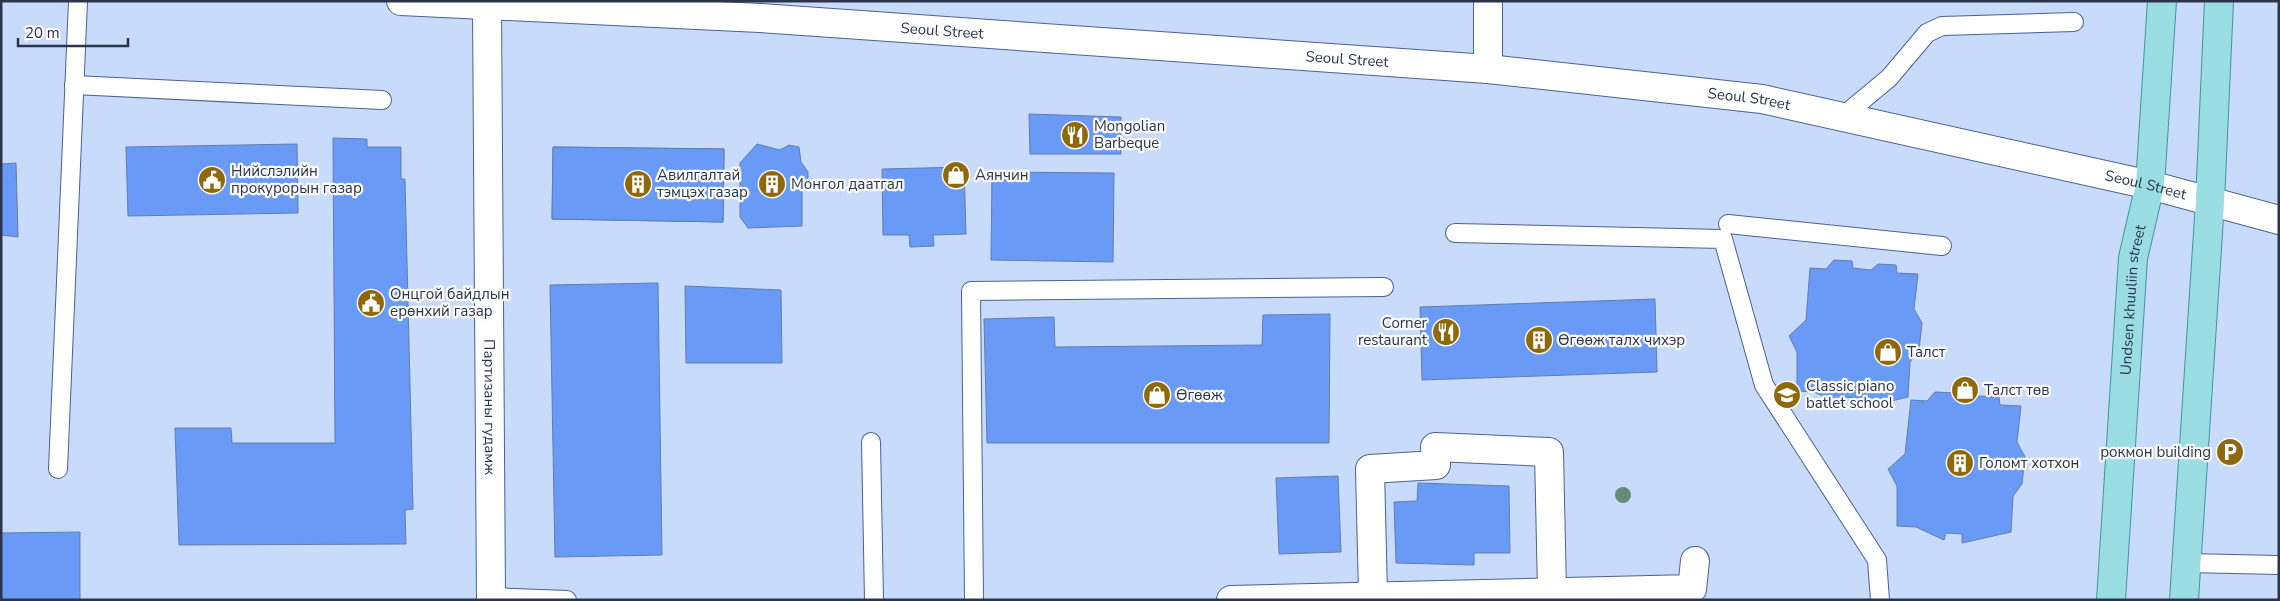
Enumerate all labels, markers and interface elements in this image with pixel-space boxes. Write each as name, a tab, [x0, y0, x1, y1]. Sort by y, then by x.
scale bar	[18, 15, 128, 47]
street label: Seoul Street	[900, 18, 985, 44]
text: 20 m	[25, 23, 60, 43]
street label: Seoul Street	[1305, 46, 1390, 72]
street label: Seoul Street	[1707, 83, 1793, 115]
place label: Mongolian Barbeque	[1094, 116, 1165, 153]
restaurant icon: Mongolian Barbeque	[1060, 120, 1090, 150]
shop icon: Аянчин	[941, 160, 971, 190]
place label: Нийслэлийн прокурорын газар	[231, 161, 362, 198]
public building icon: Нийслэлийн прокурорын газар	[197, 165, 227, 195]
place label: Авилгалтай тэмцэх газар	[657, 165, 748, 202]
place label: Аянчин	[975, 165, 1029, 185]
street label: Seoul Street	[2103, 165, 2189, 205]
building icon: Авилгалтай тэмцэх газар	[623, 169, 653, 199]
building icon: Монгол даатгал	[757, 169, 787, 199]
place label: Монгол даатгал	[791, 174, 903, 194]
street label: Undsen khuuliin street	[2115, 222, 2151, 376]
place label: Онцгой байдлын ерөнхий газар	[390, 284, 510, 321]
public building icon: Онцгой байдлын ерөнхий газар	[356, 288, 386, 318]
place label: Corner restaurant	[1358, 313, 1428, 350]
restaurant icon: Corner restaurant	[1431, 317, 1461, 347]
building icon: Өгөөж талх чихэр	[1524, 325, 1554, 355]
place label: Өгөөж талх чихэр	[1558, 330, 1685, 350]
shop icon: Талст	[1873, 337, 1903, 367]
street label: Партизаны гудамж	[479, 339, 500, 475]
place label: Талст	[1907, 342, 1946, 362]
shop icon: Талст төв	[1950, 375, 1980, 405]
place label: Classic piano batlet school	[1806, 376, 1894, 413]
shop icon: Өгөөж	[1142, 380, 1172, 410]
school or university icon: Classic piano batlet school	[1772, 380, 1802, 410]
place label: Талст төв	[1984, 380, 2050, 400]
place label: Өгөөж	[1176, 385, 1223, 405]
parking icon: рокмон building	[2215, 437, 2245, 467]
place label: рокмон building	[2100, 442, 2211, 462]
building icon: Голомт хотхон	[1945, 448, 1975, 478]
place label: Голомт хотхон	[1979, 453, 2079, 473]

